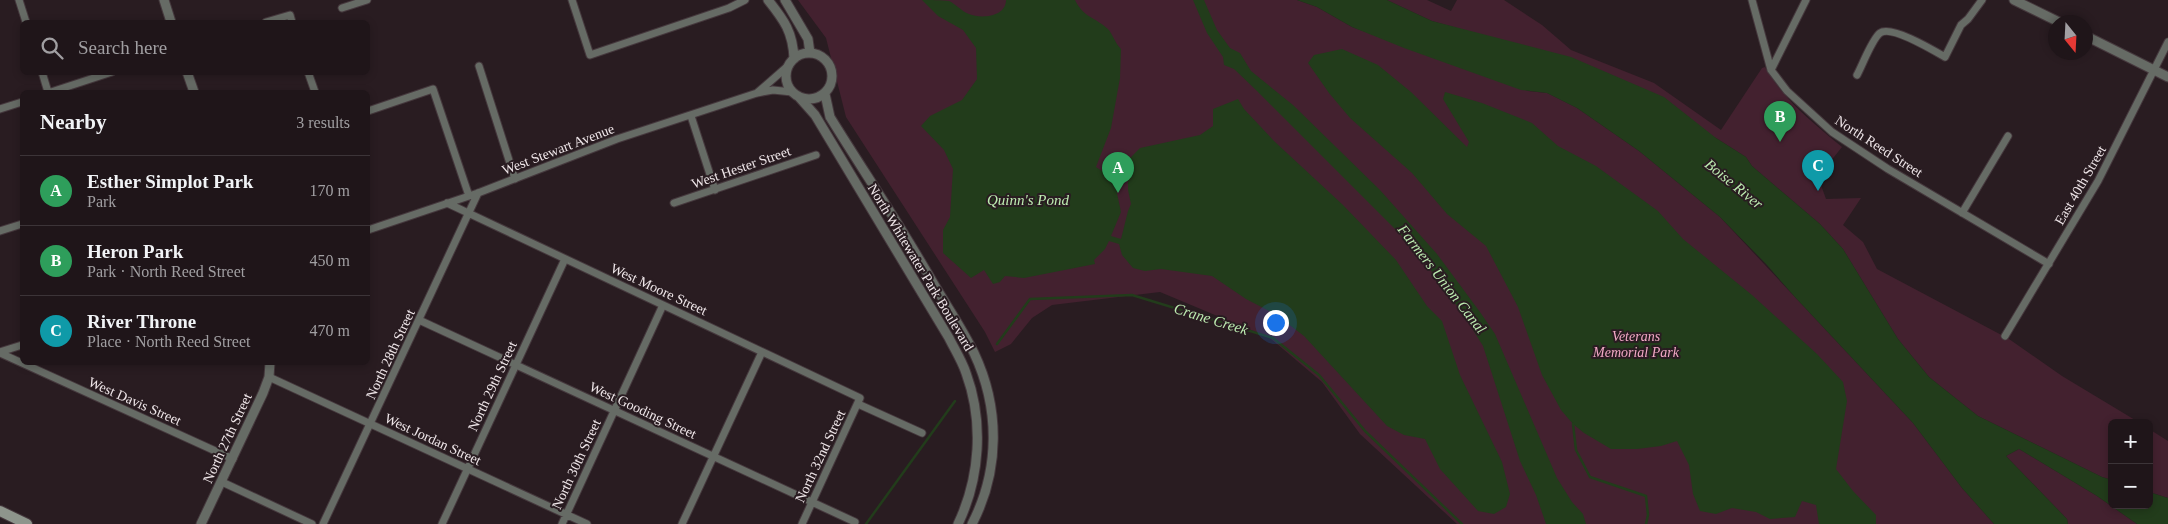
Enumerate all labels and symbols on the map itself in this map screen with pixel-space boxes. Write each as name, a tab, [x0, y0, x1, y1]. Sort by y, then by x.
north arrow	[2048, 15, 2093, 60]
pin: B	[1764, 101, 1796, 142]
street label: North Reed Street	[1832, 113, 1925, 180]
street label: West Stewart Avenue	[500, 121, 616, 178]
street label: West Hester Street	[690, 143, 793, 191]
street label: East 40th Street	[2052, 143, 2109, 227]
pin: C	[1802, 150, 1834, 191]
pin: A	[1102, 152, 1134, 193]
water label: Boise River	[1702, 156, 1766, 212]
street label: North Whitewater Park Boulevard	[865, 181, 976, 353]
water label: Quinn's Pond	[987, 192, 1069, 208]
water label: Farmers Union Canal	[1394, 221, 1489, 336]
street label: West Moore Street	[608, 261, 709, 318]
water label: Crane Creek	[1172, 300, 1250, 338]
street label: North 28th Street	[363, 307, 418, 401]
your location	[1263, 310, 1289, 336]
park label: Veterans Memorial Park	[1592, 329, 1680, 360]
street label: North 29th Street	[465, 339, 520, 433]
street label: West Davis Street	[86, 374, 184, 429]
street label: West Gooding Street	[587, 379, 699, 442]
street label: North 27th Street	[200, 391, 255, 485]
street label: North 32nd Street	[792, 407, 848, 505]
street label: West Jordan Street	[382, 411, 483, 468]
street label: North 30th Street	[549, 417, 604, 511]

